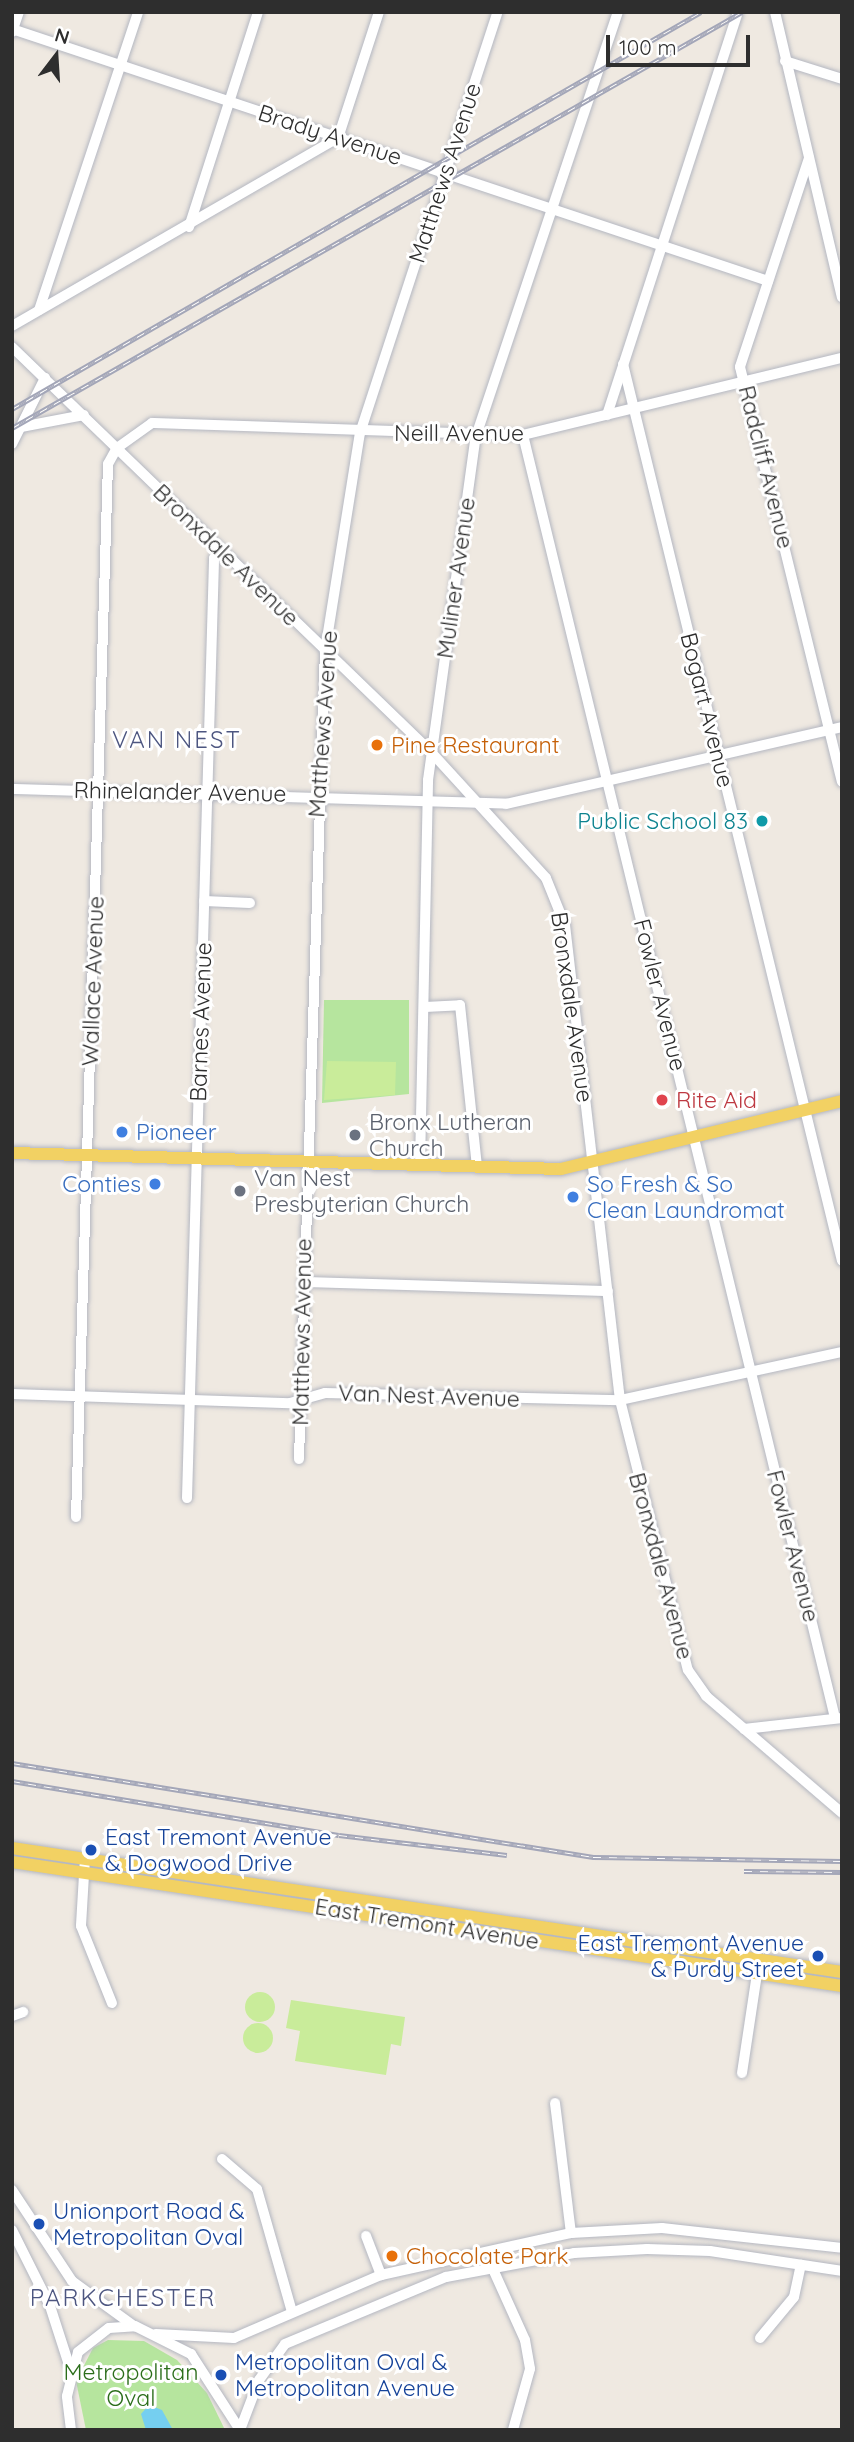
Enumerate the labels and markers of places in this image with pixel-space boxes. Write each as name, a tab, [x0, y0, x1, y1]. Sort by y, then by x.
place label: Pine Restaurant	[391, 731, 559, 759]
marker: Pine Restaurant	[369, 737, 385, 753]
place label: Public School 83	[577, 807, 748, 835]
marker: Public School 83	[754, 813, 770, 829]
place label: Rite Aid	[676, 1086, 757, 1114]
marker: Rite Aid	[654, 1092, 670, 1108]
place label: Bronx Lutheran Church	[369, 1108, 532, 1162]
place label: Pioneer	[136, 1118, 217, 1146]
marker: Pioneer	[114, 1124, 130, 1140]
marker: Bronx Lutheran Church	[347, 1127, 363, 1143]
place label: Van Nest Presbyterian Church	[254, 1164, 469, 1218]
place label: Conties	[62, 1170, 141, 1198]
place label: So Fresh & So Clean Laundromat	[587, 1170, 785, 1224]
marker: Conties	[147, 1176, 163, 1192]
marker: Van Nest Presbyterian Church	[232, 1183, 248, 1199]
marker: So Fresh & So Clean Laundromat	[565, 1189, 581, 1205]
place label: East Tremont Avenue & Dogwood Drive	[105, 1823, 332, 1877]
marker: East Tremont Avenue & Dogwood Drive	[83, 1842, 99, 1858]
place label: East Tremont Avenue & Purdy Street	[577, 1929, 804, 1983]
marker: East Tremont Avenue & Purdy Street	[810, 1948, 826, 1964]
place label: Unionport Road & Metropolitan Oval	[53, 2197, 245, 2251]
marker: Unionport Road & Metropolitan Oval	[31, 2216, 47, 2232]
place label: Chocolate Park	[406, 2242, 569, 2270]
marker: Chocolate Park	[384, 2248, 400, 2264]
place label: Metropolitan Oval & Metropolitan Avenue	[235, 2348, 455, 2402]
marker: Metropolitan Oval & Metropolitan Avenue	[213, 2367, 229, 2383]

